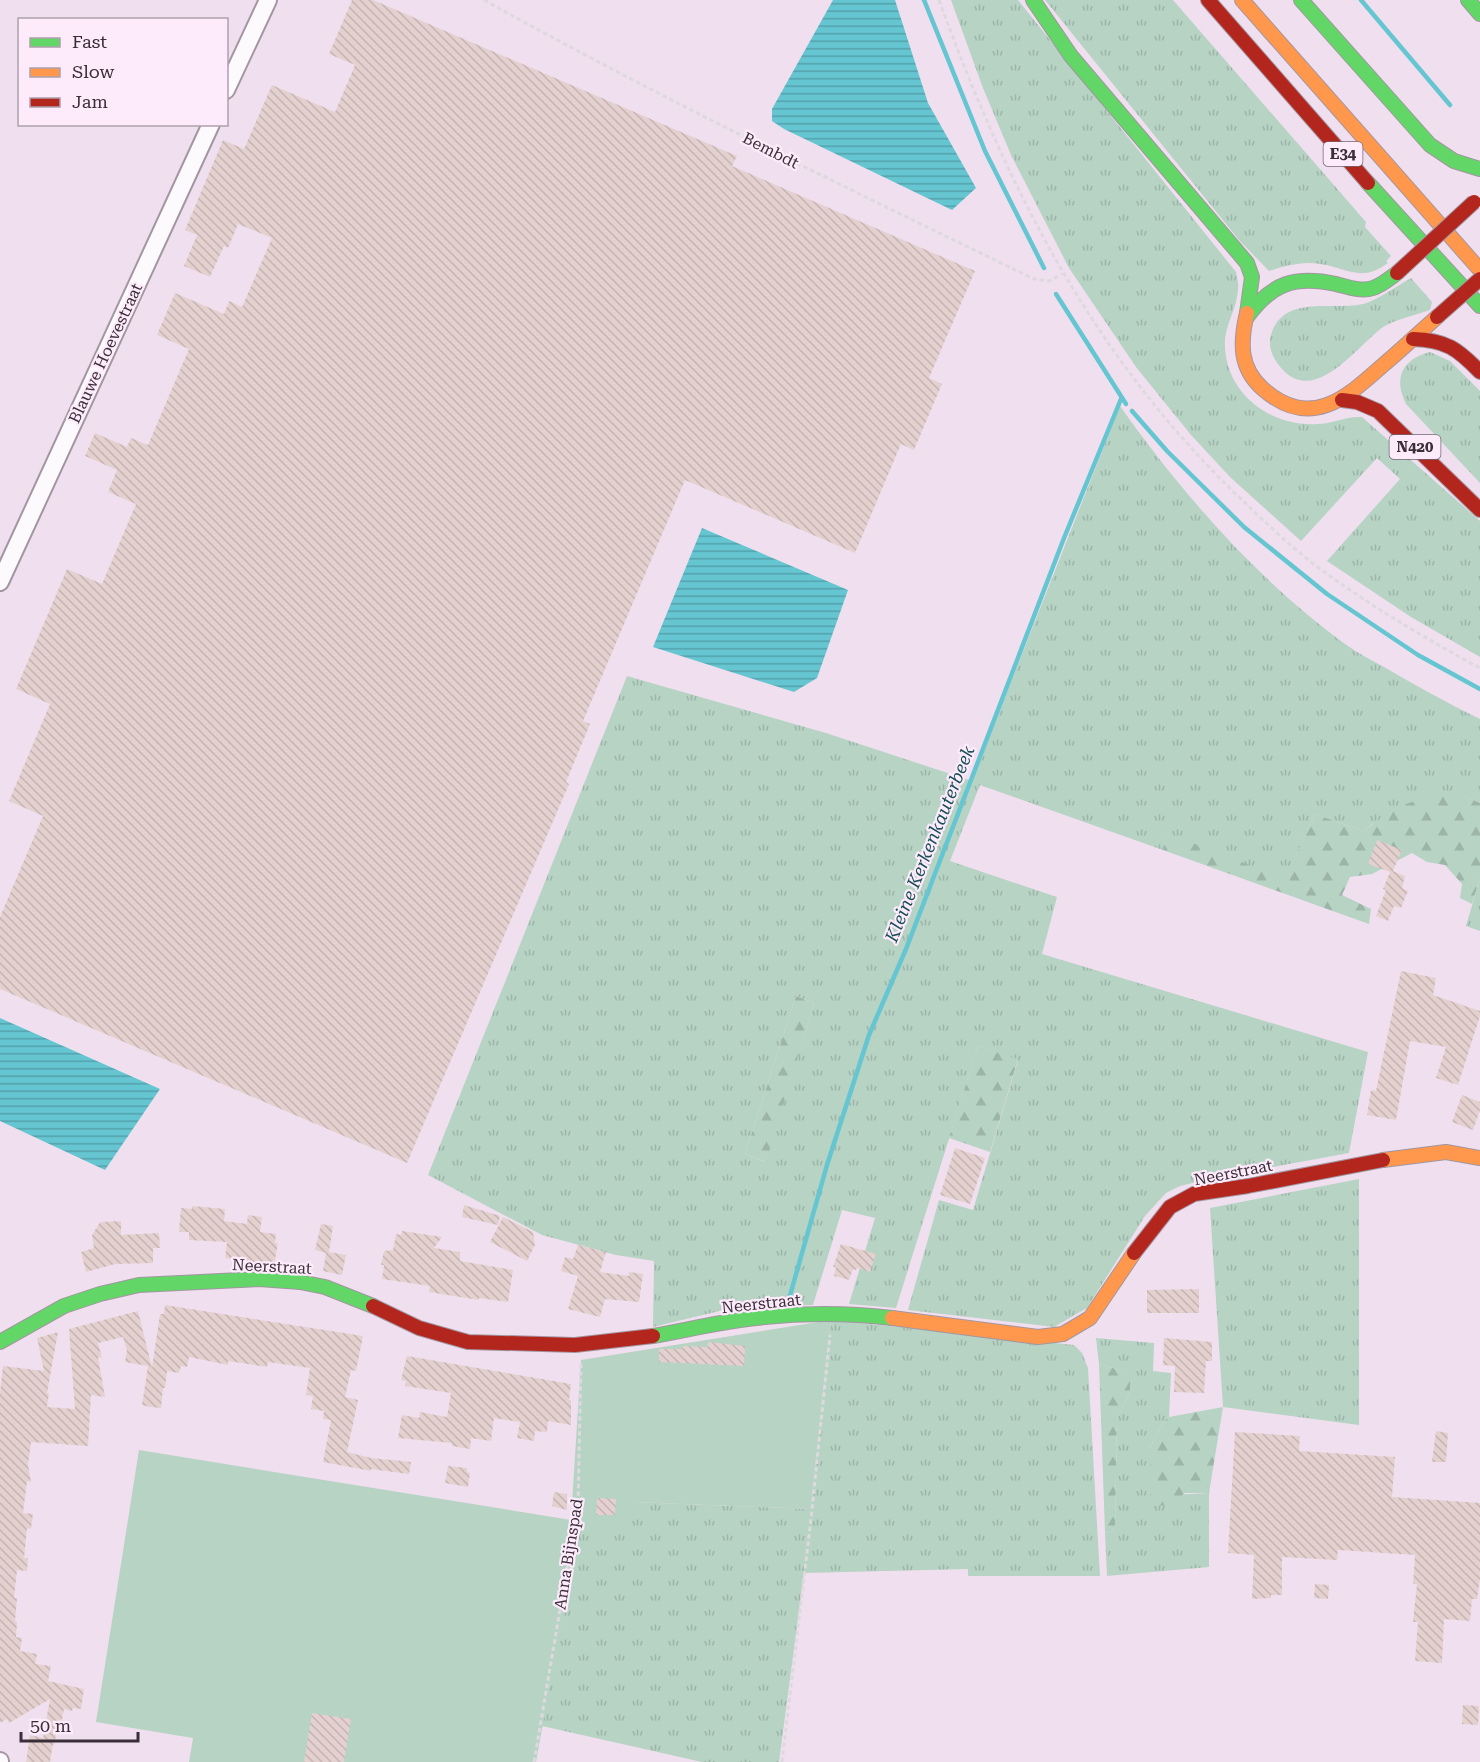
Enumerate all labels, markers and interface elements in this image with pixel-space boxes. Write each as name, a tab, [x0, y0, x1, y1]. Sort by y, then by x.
legend	[18, 18, 228, 126]
text: Fast	[72, 31, 107, 52]
text: Slow	[72, 61, 114, 82]
text: Jam	[72, 91, 108, 112]
street label: Bembdt	[740, 128, 802, 173]
road number: E34	[1324, 142, 1362, 166]
street label: Blauwe Hoevestraat	[65, 280, 146, 426]
road number: N420	[1390, 435, 1440, 459]
water label: Kleine Kerkenkauterbeek	[880, 743, 979, 946]
street label: Neerstraat	[1192, 1156, 1274, 1189]
street label: Neerstraat	[232, 1255, 312, 1278]
street label: Neerstraat	[720, 1290, 802, 1317]
street label: Anna Bijnspad	[550, 1497, 587, 1611]
scale bar	[21, 1705, 138, 1743]
text: 50 m	[30, 1715, 71, 1736]

